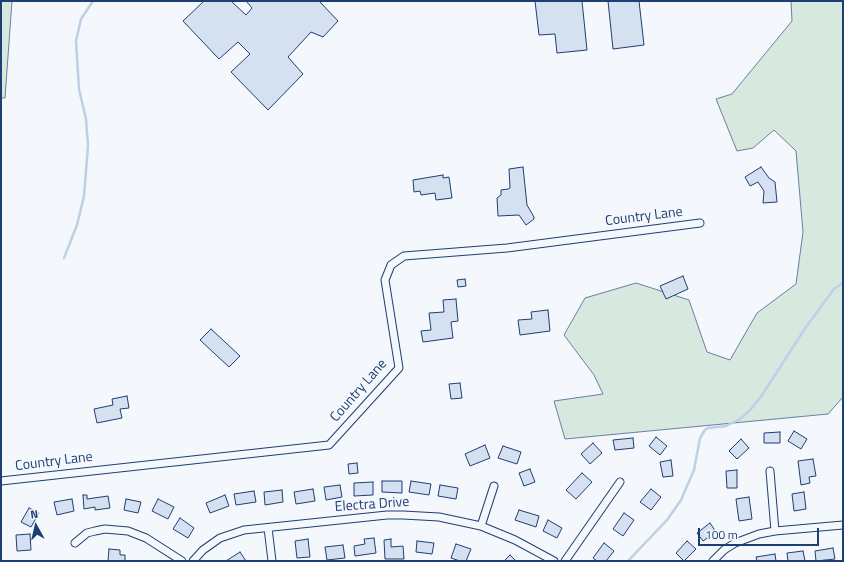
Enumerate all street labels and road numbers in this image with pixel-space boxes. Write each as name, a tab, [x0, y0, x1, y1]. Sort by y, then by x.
street label: Country Lane	[604, 204, 684, 230]
street label: Country Lane	[327, 356, 391, 426]
street label: Country Lane	[14, 449, 94, 475]
street label: Electra Drive	[334, 494, 410, 516]

